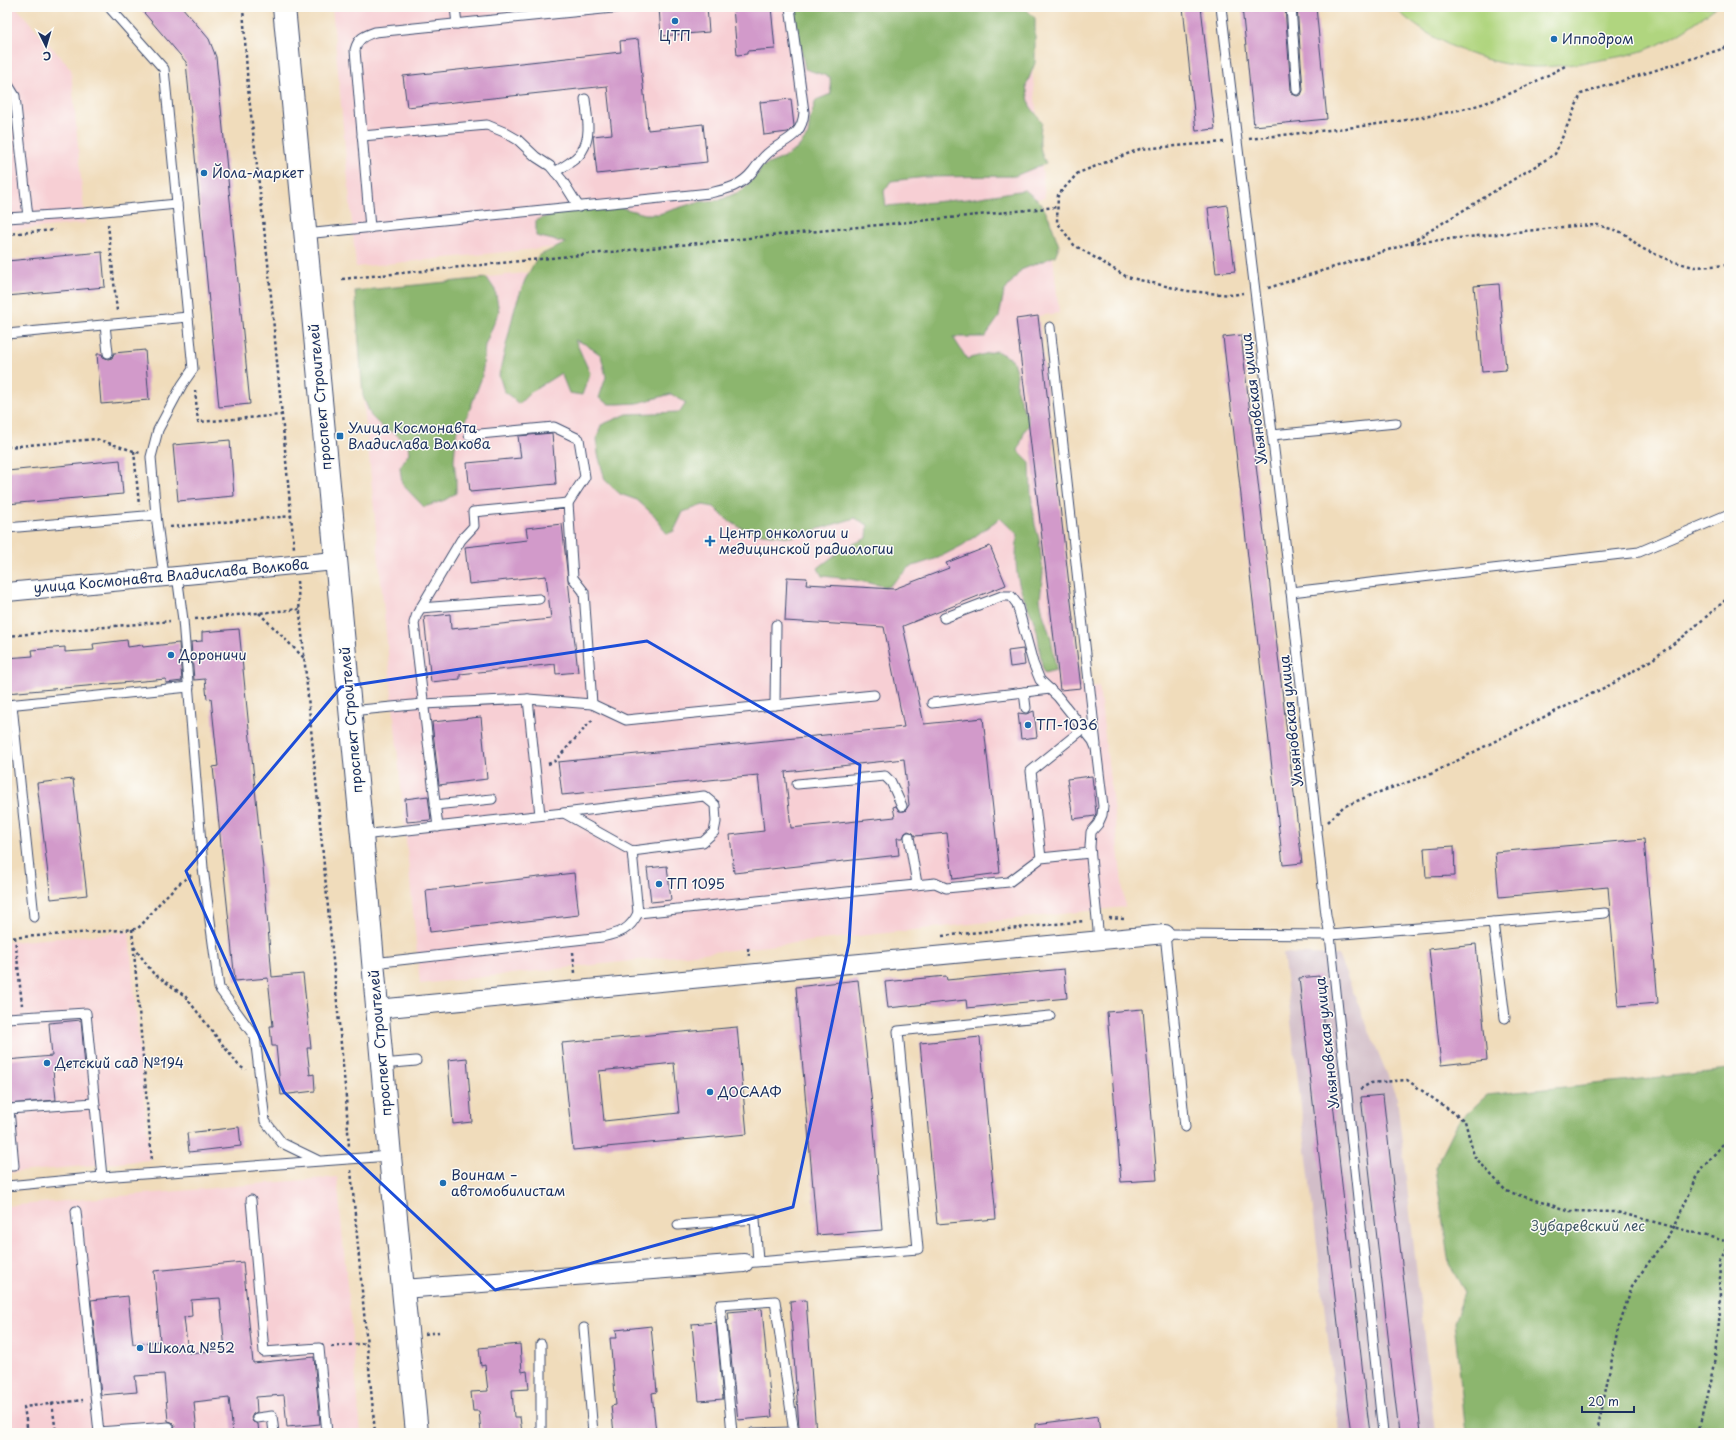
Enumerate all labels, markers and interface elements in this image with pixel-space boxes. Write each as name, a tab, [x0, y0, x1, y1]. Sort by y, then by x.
marker: ЦТП	[670, 16, 680, 26]
place label: ЦТП	[659, 25, 691, 46]
north arrow	[26, 26, 66, 66]
place label: Ипподром	[1562, 28, 1634, 49]
marker: Ипподром	[1549, 34, 1559, 44]
text: С	[42, 48, 52, 65]
place label: Йола-маркет	[212, 162, 304, 183]
marker: Йола-маркет	[199, 168, 209, 178]
street label: проспект Строителей	[303, 323, 336, 471]
street label: Ульяновская улица	[1235, 332, 1272, 466]
place label: Улица Космонавта Владислава Волкова	[348, 417, 491, 454]
marker: Улица Космонавта Владислава Волкова	[335, 431, 345, 441]
place label: Центр онкологии и медицинской радиологии	[719, 522, 894, 559]
marker: Центр онкологии и медицинской радиологии	[704, 535, 716, 547]
street label: улица Космонавта Владислава Волкова	[33, 553, 310, 598]
place label: Дороничи	[178, 644, 247, 665]
street label: проспект Строителей	[334, 646, 367, 794]
marker: Дороничи	[166, 650, 176, 660]
street label: Ульяновская улица	[1273, 654, 1308, 788]
place label: ТП-1036	[1036, 714, 1098, 735]
marker: ТП-1036	[1023, 720, 1033, 730]
place label: ТП 1095	[667, 873, 725, 894]
marker: ТП 1095	[654, 879, 664, 889]
street label: проспект Строителей	[363, 969, 396, 1117]
street label: Ульяновская улица	[1309, 976, 1344, 1110]
place label: Детский сад №194	[54, 1052, 184, 1073]
marker: Детский сад №194	[42, 1058, 52, 1068]
place label: ДОСААФ	[717, 1081, 782, 1102]
marker: ДОСААФ	[705, 1087, 715, 1097]
place label: Воинам – автомобилистам	[451, 1164, 565, 1201]
marker: Воинам – автомобилистам	[438, 1178, 448, 1188]
park label: Зубаревский лес	[1531, 1215, 1645, 1236]
place label: Школа №52	[148, 1337, 235, 1358]
marker: Школа №52	[135, 1343, 145, 1353]
scale bar	[1582, 1388, 1634, 1414]
text: 20 m	[1588, 1392, 1619, 1410]

